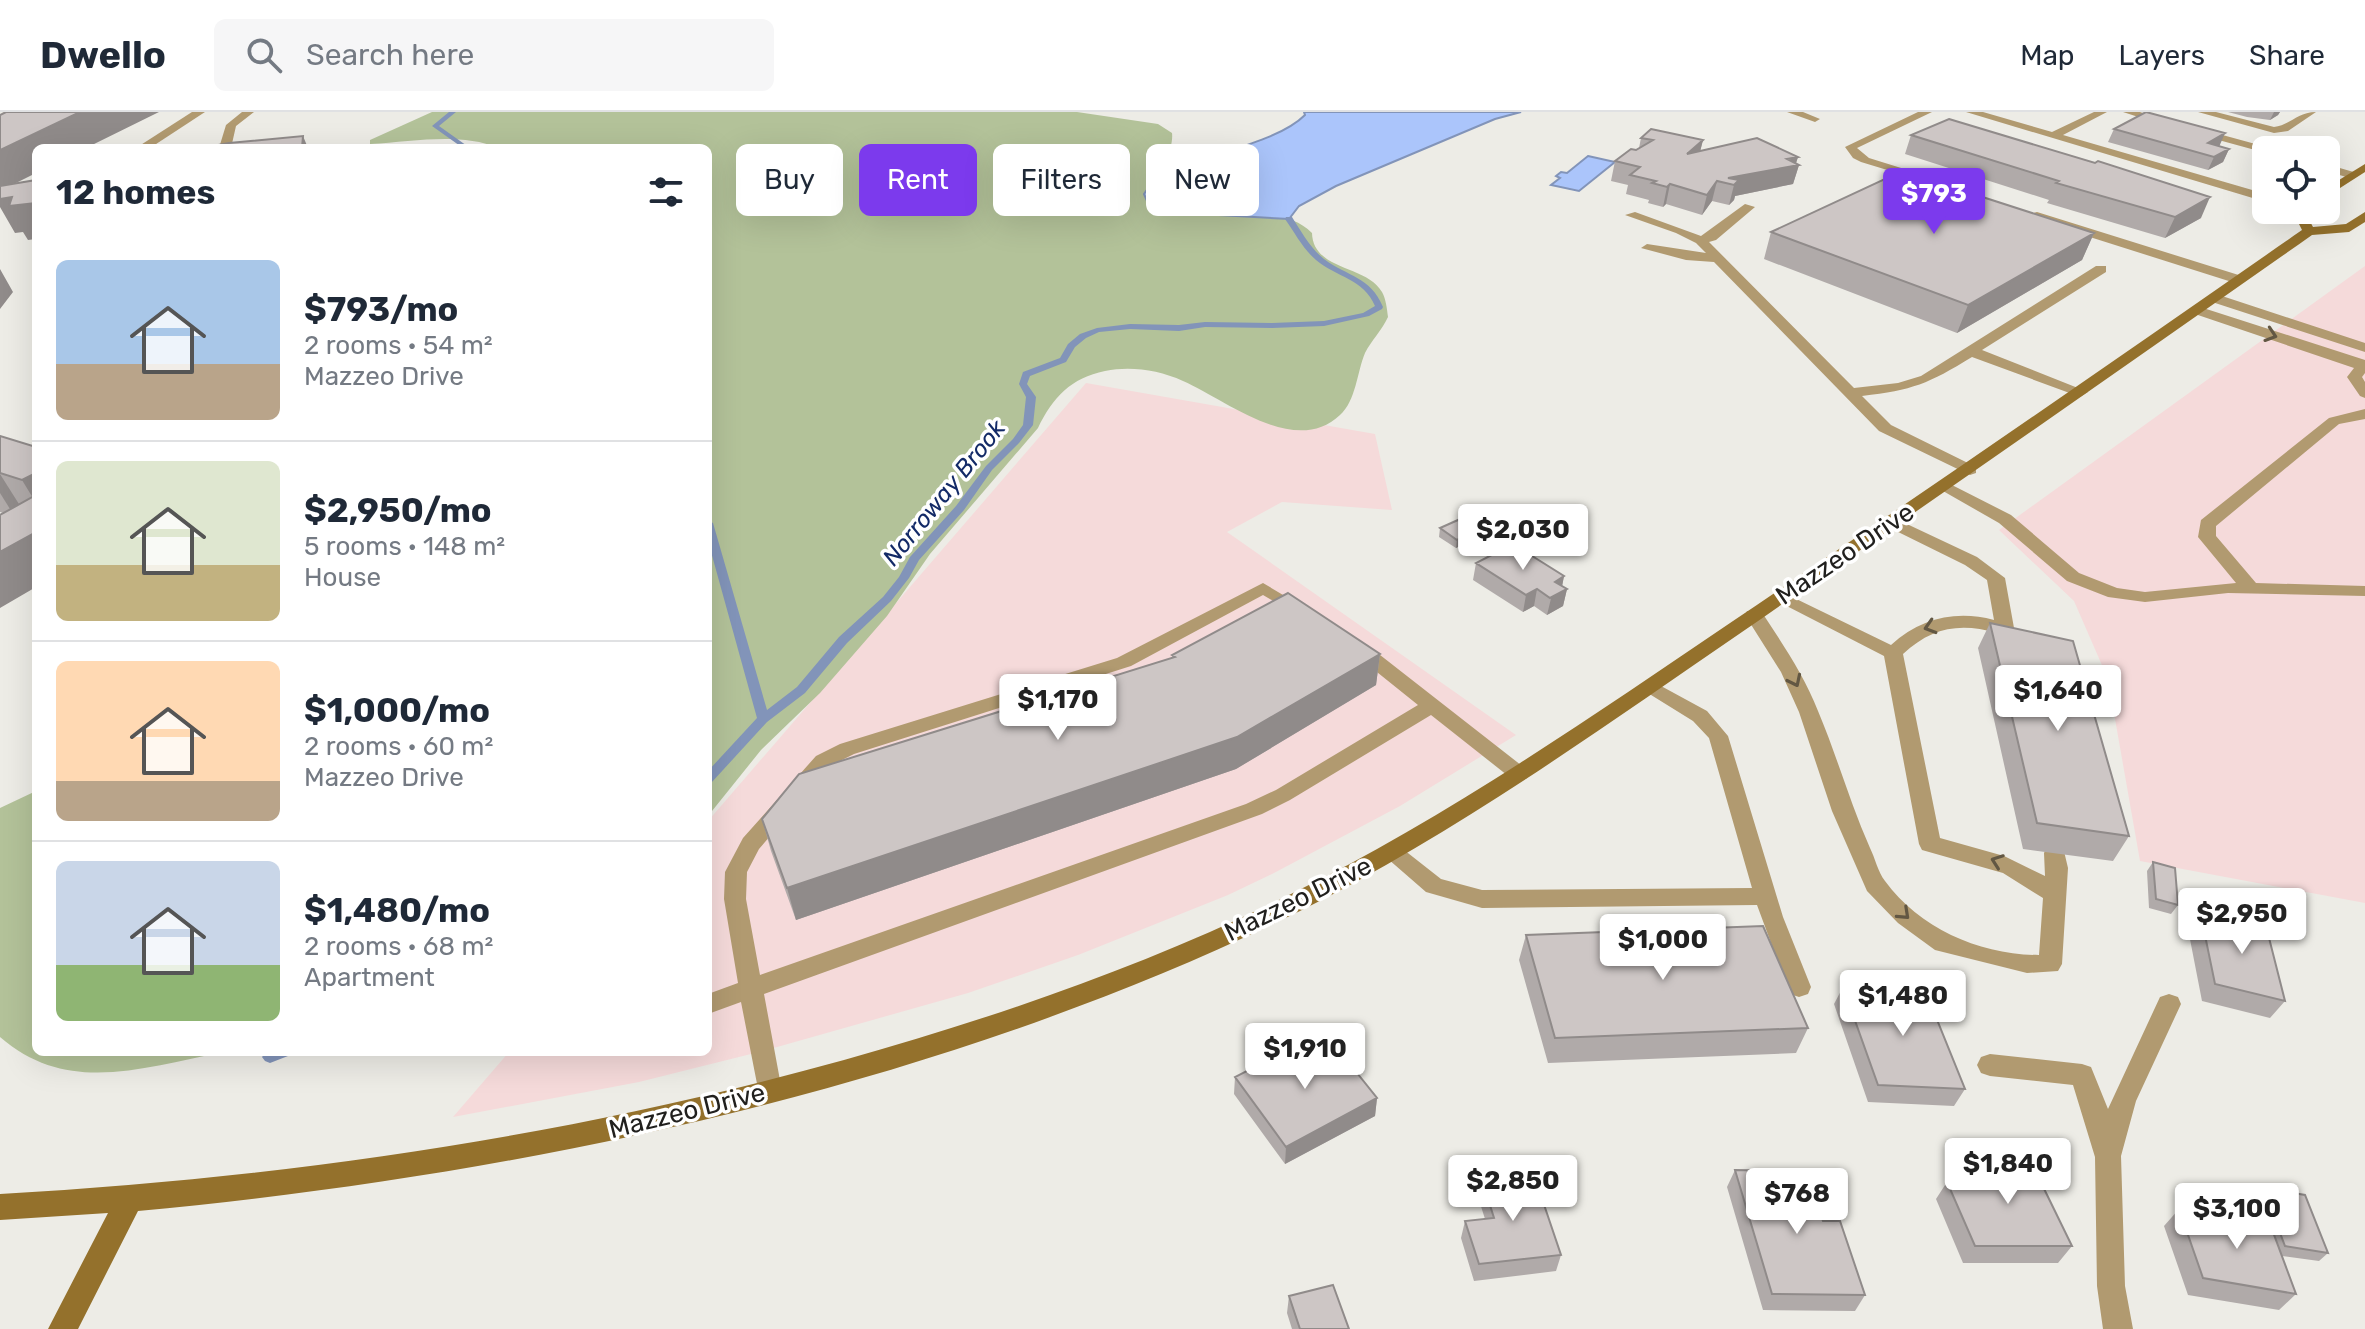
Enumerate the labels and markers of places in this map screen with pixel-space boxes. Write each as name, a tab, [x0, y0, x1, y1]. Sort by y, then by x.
pin: $793	[1887, 168, 1981, 236]
pin: $2,030	[1458, 504, 1588, 572]
pin: $1,640	[1993, 665, 2123, 733]
pin: $1,170	[993, 674, 1123, 742]
pin: $2,950	[2177, 888, 2307, 956]
pin: $1,000	[1598, 914, 1728, 982]
pin: $1,480	[1838, 970, 1968, 1038]
pin: $1,910	[1240, 1023, 1370, 1091]
pin: $1,840	[1943, 1138, 2073, 1206]
pin: $2,850	[1448, 1155, 1578, 1223]
pin: $768	[1750, 1168, 1844, 1236]
pin: $3,100	[2172, 1183, 2302, 1251]

